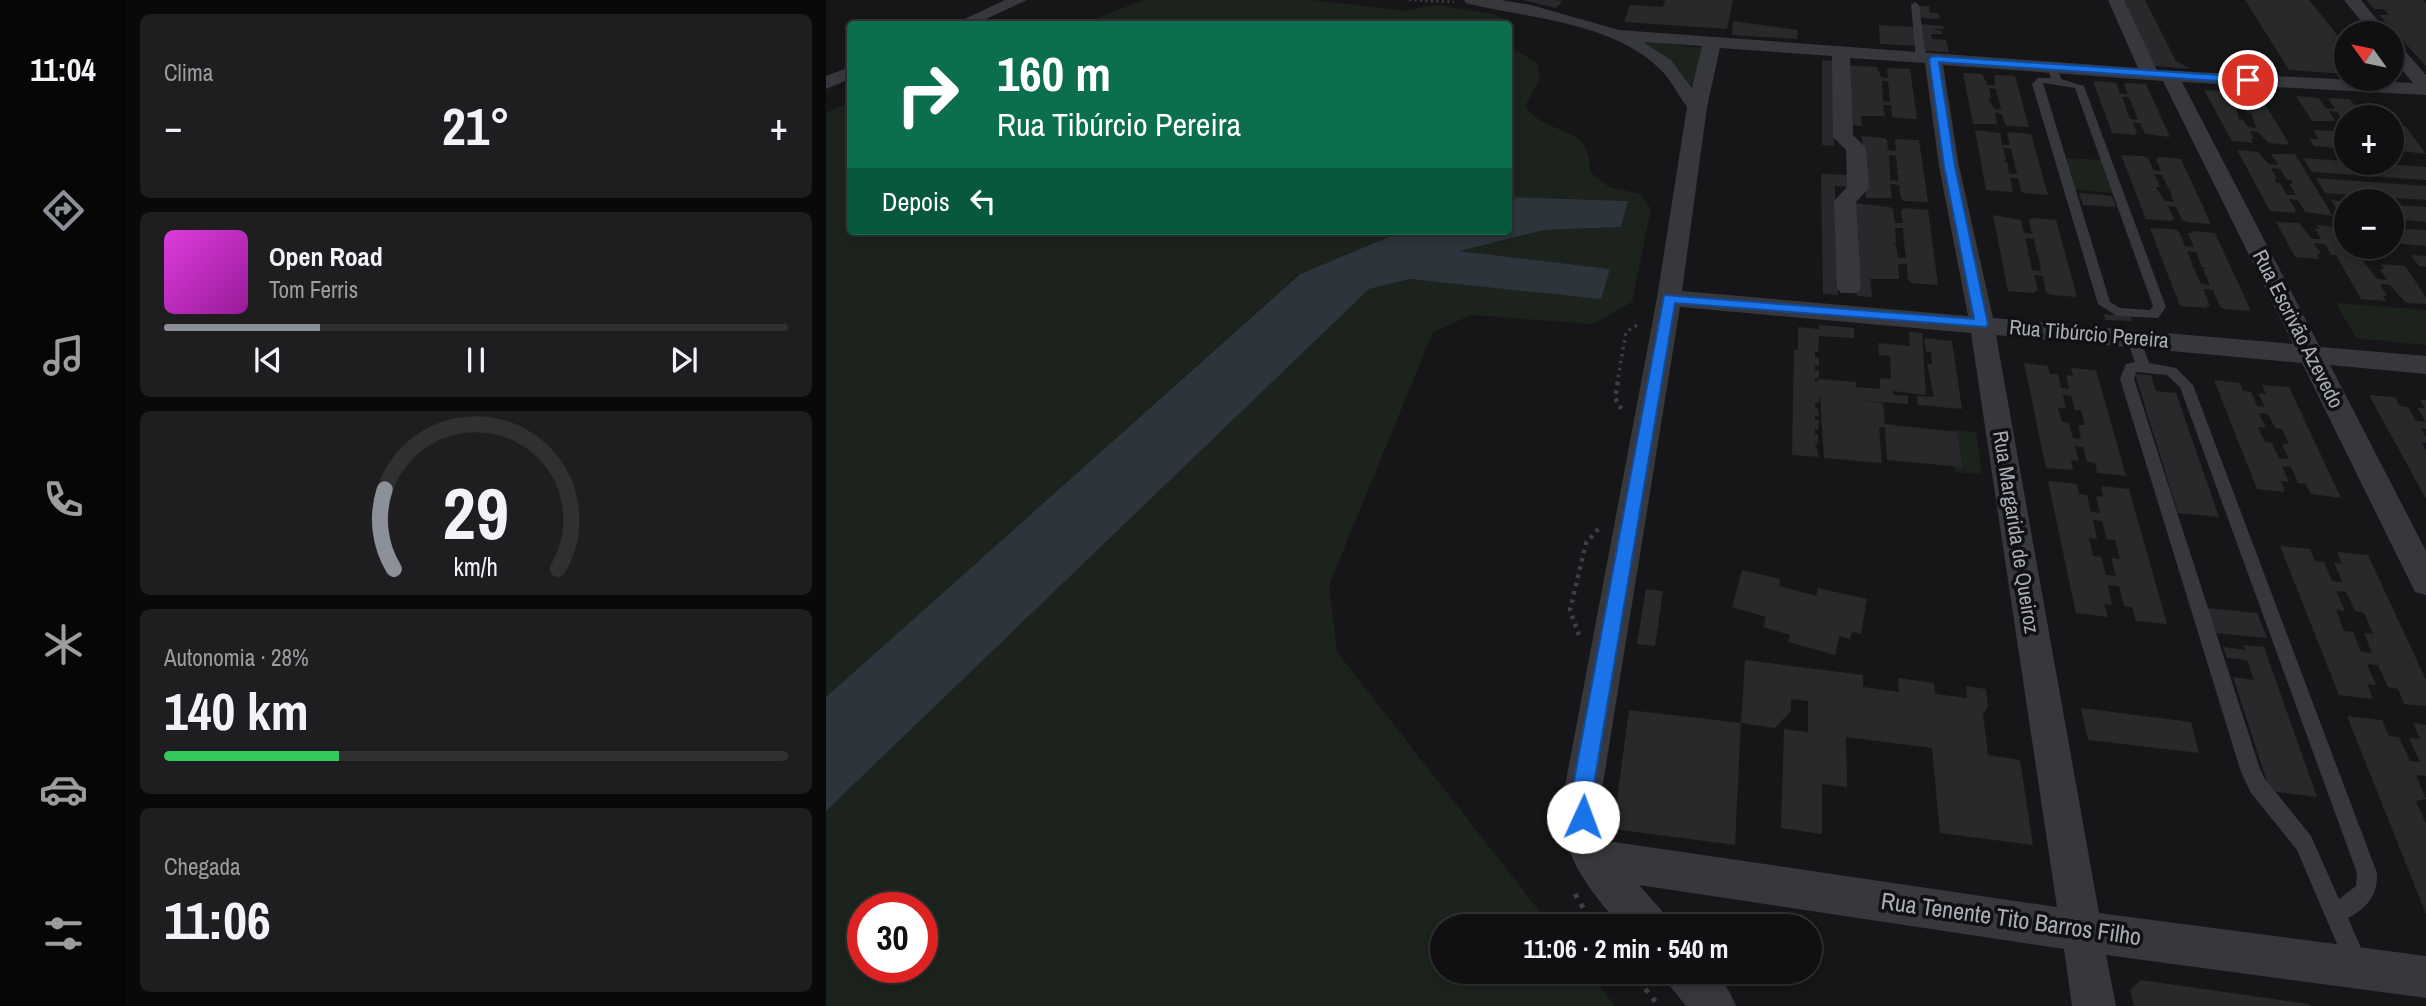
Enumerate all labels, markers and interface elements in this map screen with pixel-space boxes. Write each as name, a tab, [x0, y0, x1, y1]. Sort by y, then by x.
north arrow	[2334, 21, 2404, 91]
map controls	[2334, 21, 2404, 259]
text: 160 m	[997, 40, 1111, 106]
text: 11:04	[30, 48, 96, 91]
icon: right	[882, 49, 973, 140]
pin	[2218, 50, 2278, 110]
text: Clima	[164, 57, 213, 88]
icon: arrive	[2229, 61, 2267, 99]
text: 21°	[442, 91, 510, 161]
text: −	[164, 101, 182, 152]
text: +	[770, 101, 788, 152]
text: Rua Tibúrcio Pereira	[997, 103, 1241, 146]
button: +	[2334, 105, 2404, 175]
icon: left	[964, 182, 1002, 220]
text: Depois	[882, 184, 950, 219]
icon: directions	[39, 186, 88, 235]
button: −	[2334, 189, 2404, 259]
text: Open Road	[269, 239, 383, 274]
street label: Rua Escrivão Azevedo	[2246, 245, 2351, 413]
text: Tom Ferris	[269, 274, 358, 305]
street label: Rua Tibúrcio Pereira	[2008, 312, 2170, 355]
icon: music	[39, 331, 88, 380]
icon: previous	[249, 341, 287, 379]
icon: pause	[457, 341, 495, 379]
icon: next	[665, 341, 703, 379]
street label: Rua Margarida de Queiroz	[1986, 428, 2047, 636]
text: 29	[443, 464, 509, 562]
icon: phone	[39, 475, 88, 524]
text: km/h	[454, 550, 498, 584]
icon: climate	[39, 620, 88, 669]
text: Autonomia · 28%	[164, 642, 309, 673]
text: 140 km	[164, 676, 309, 746]
icon: car	[39, 765, 88, 814]
position arrow	[1546, 780, 1620, 854]
text: Chegada	[164, 851, 241, 882]
street label: Rua Tenente Tito Barros Filho	[1879, 884, 2143, 952]
text: 11:06	[164, 885, 271, 955]
speed limit sign: 30	[847, 892, 938, 983]
icon: filters	[39, 909, 88, 958]
text: 11:06 · 2 min · 540 m	[1523, 931, 1729, 966]

